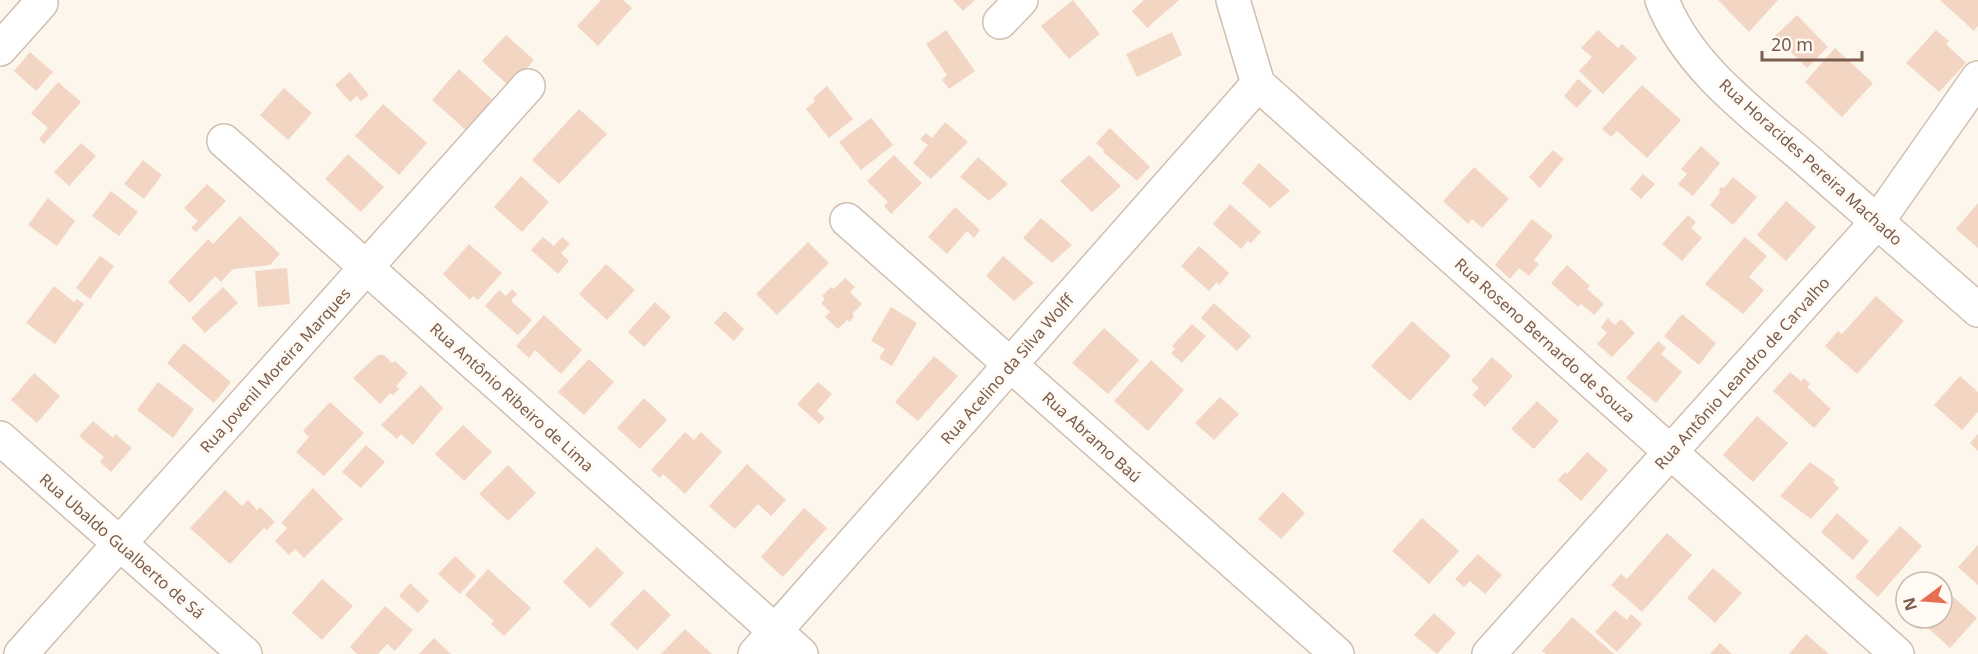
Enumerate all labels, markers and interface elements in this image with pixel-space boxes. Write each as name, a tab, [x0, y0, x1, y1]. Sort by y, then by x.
scale bar	[1762, 24, 1862, 62]
text: 20 m	[1771, 32, 1813, 56]
street label: Rua Horacides Pereira Machado	[1715, 74, 1907, 250]
street label: Rua Roseno Bernardo de Souza	[1450, 253, 1640, 427]
street label: Rua Antônio Leandro de Carvalho	[1649, 272, 1835, 474]
street label: Rua Jovenil Moreira Marques	[195, 283, 355, 457]
street label: Rua Acelino da Silva Wolff	[936, 288, 1079, 449]
street label: Rua Antônio Ribeiro de Lima	[425, 318, 599, 476]
street label: Rua Abramo Baú	[1038, 387, 1146, 487]
street label: Rua Ubaldo Gualberto de Sá	[35, 468, 209, 624]
north arrow	[1894, 570, 1954, 630]
text: N	[1897, 595, 1922, 613]

